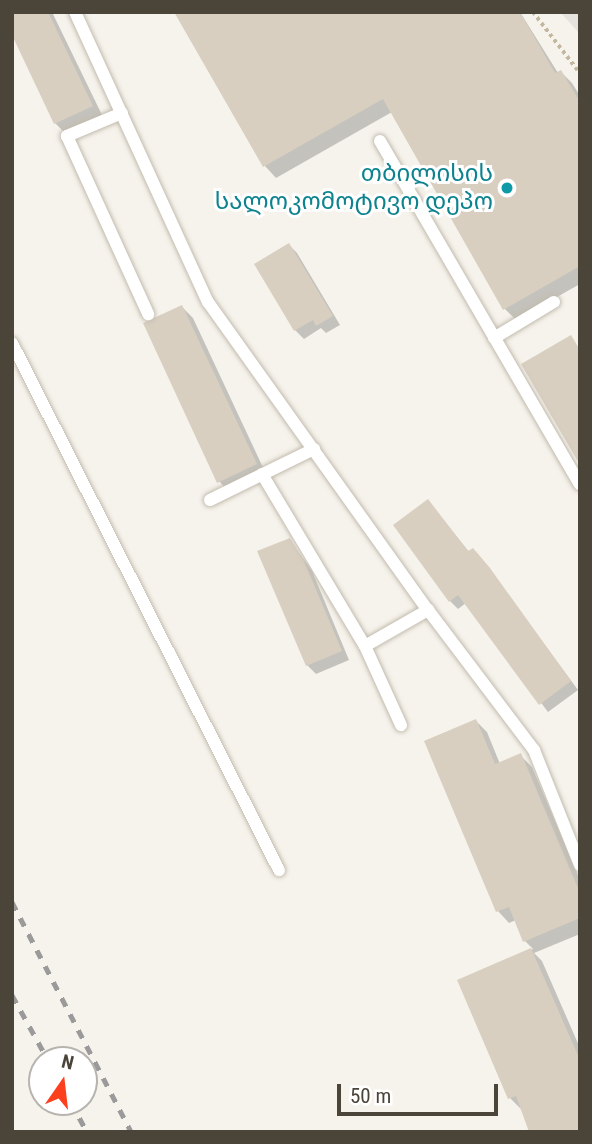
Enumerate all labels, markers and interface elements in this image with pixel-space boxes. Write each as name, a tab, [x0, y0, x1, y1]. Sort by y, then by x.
place label: თბილისის სალოკომოტივო დეპო	[215, 160, 493, 216]
marker: თბილისის სალოკომოტივო დეპო	[499, 180, 515, 196]
north arrow	[28, 1046, 98, 1116]
text: N	[59, 1050, 76, 1075]
scale bar	[340, 1070, 501, 1114]
text: 50 m	[350, 1084, 391, 1108]

